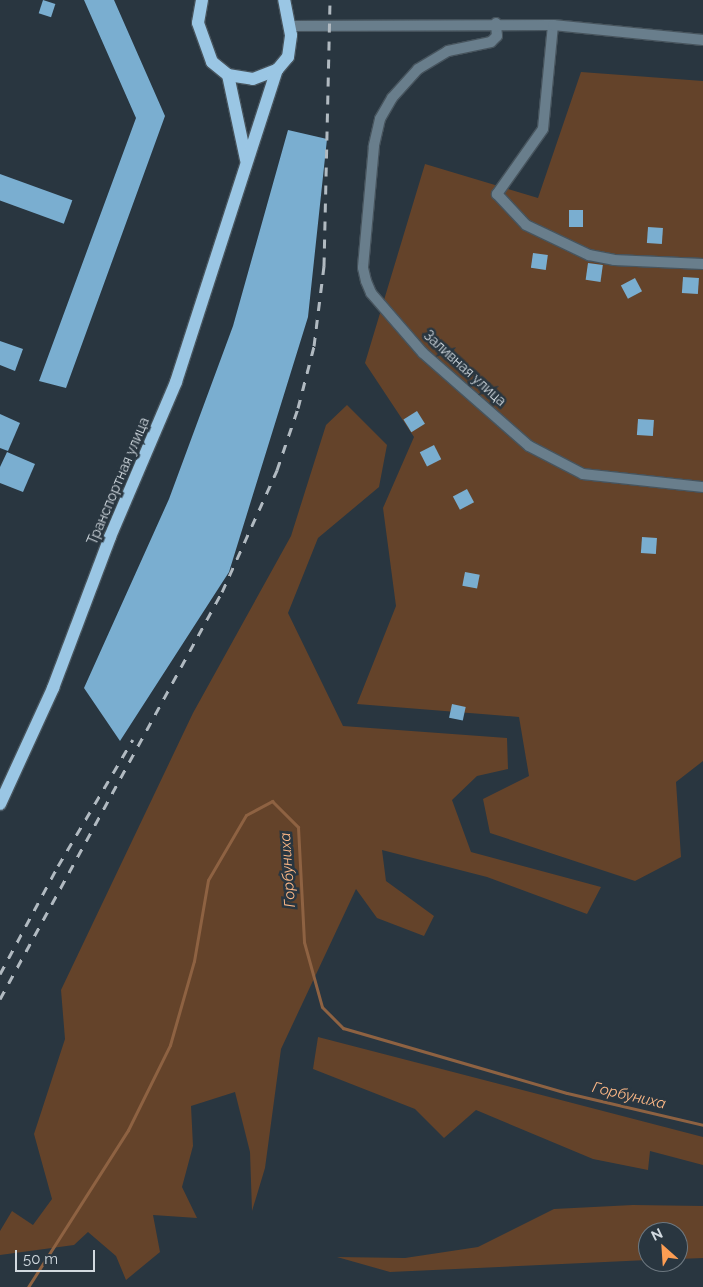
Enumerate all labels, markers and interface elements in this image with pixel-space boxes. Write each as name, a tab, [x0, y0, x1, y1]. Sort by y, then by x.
street label: Заливная улица	[420, 327, 510, 409]
street label: Транспортная улица	[83, 415, 153, 547]
water label: Горбуниха	[276, 832, 300, 908]
water label: Горбуниха	[591, 1079, 667, 1113]
north arrow	[638, 1222, 688, 1272]
text: N	[649, 1225, 665, 1244]
scale bar	[18, 1240, 98, 1272]
text: 50 m	[23, 1250, 58, 1268]

